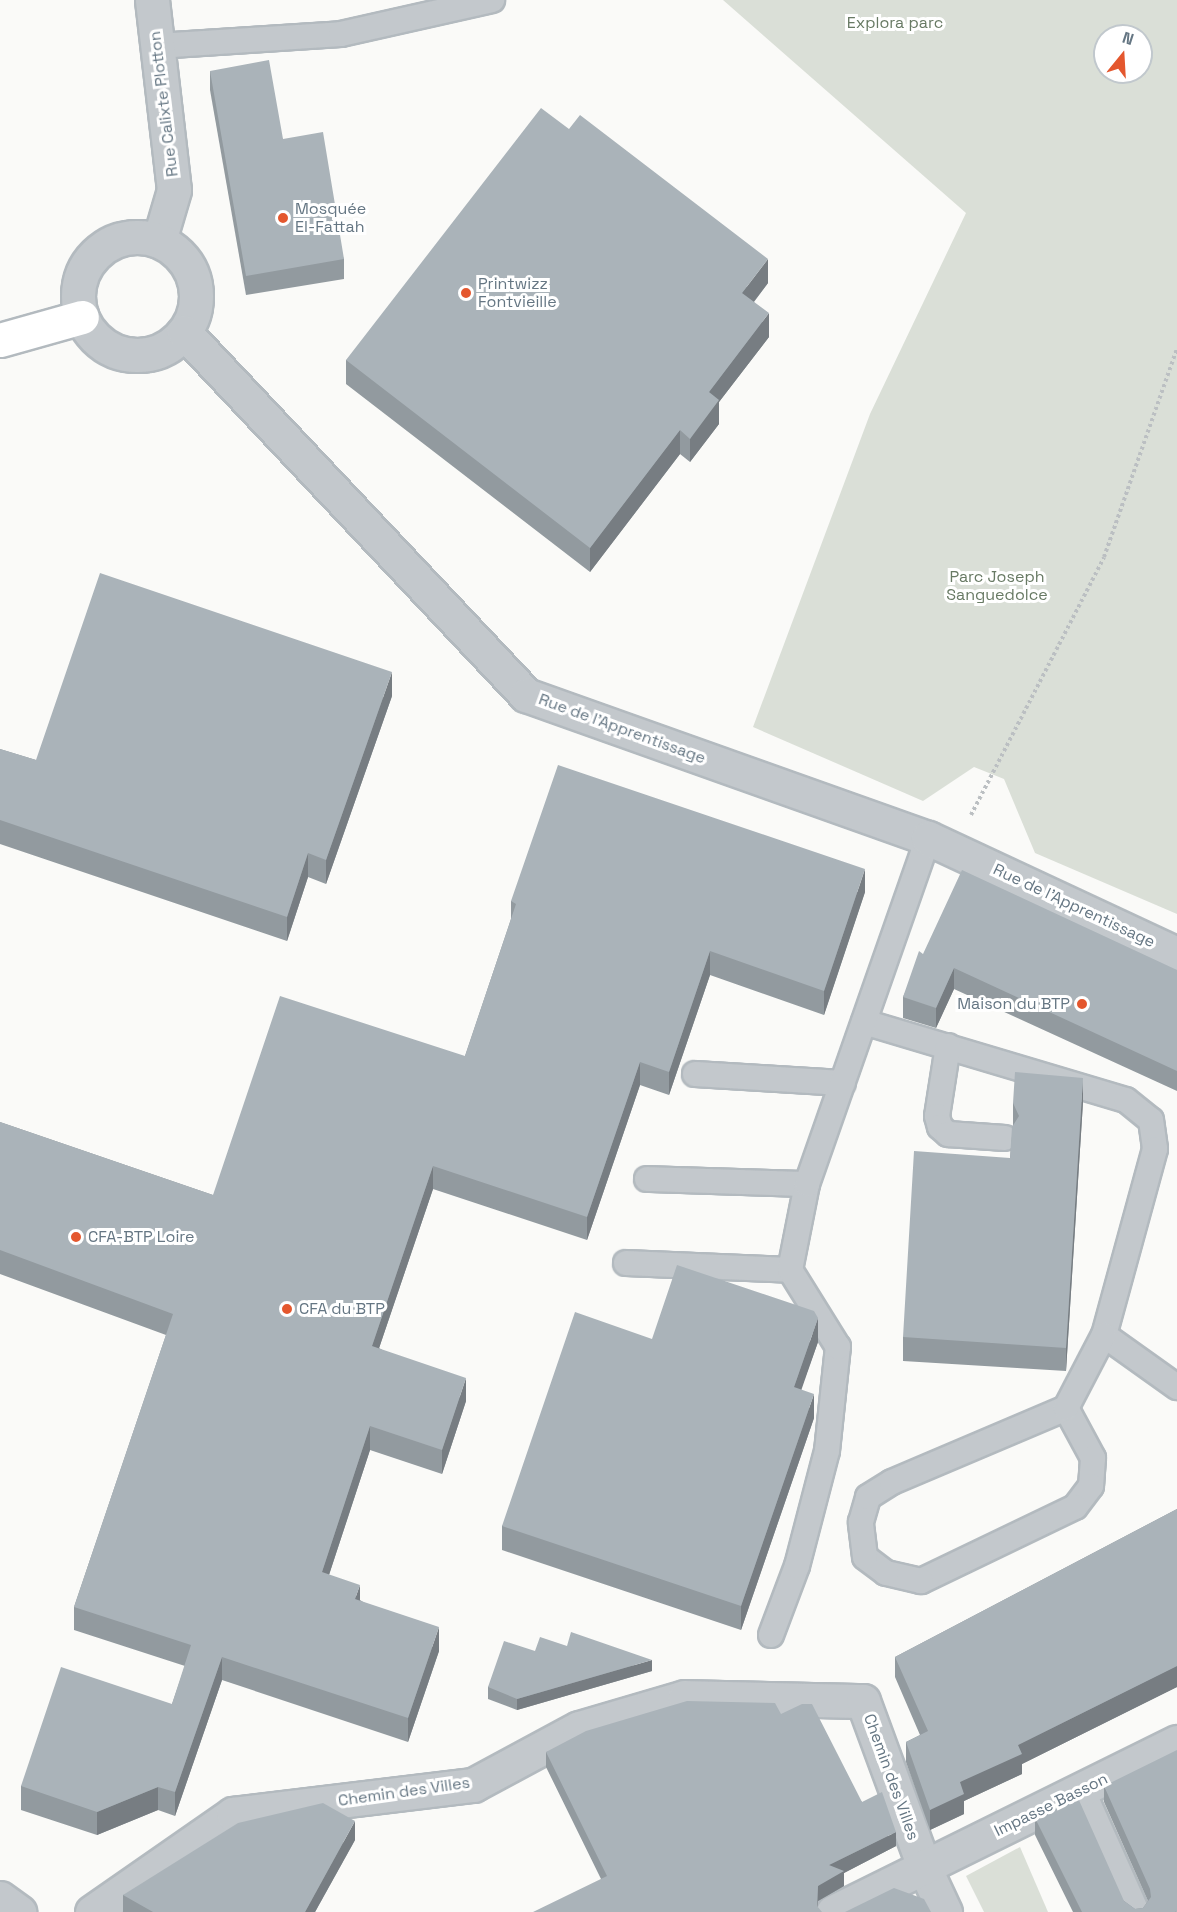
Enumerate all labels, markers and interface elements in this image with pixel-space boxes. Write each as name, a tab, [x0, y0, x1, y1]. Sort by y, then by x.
park label: Explora parc	[847, 13, 943, 33]
north arrow	[1093, 24, 1153, 84]
text: N	[1120, 27, 1136, 50]
street label: Rue Calixte Plotton	[146, 30, 182, 178]
place label: Mosquée El-Fattah	[295, 199, 366, 237]
marker: Mosquée El-Fattah	[276, 211, 290, 225]
place label: Printwizz Fontvieille	[478, 274, 557, 312]
marker: Printwizz Fontvieille	[459, 286, 473, 300]
park label: Parc Joseph Sanguedolce	[946, 567, 1048, 605]
street label: Rue de l'Apprentissage	[536, 690, 708, 768]
street label: Rue de l'Apprentissage	[990, 860, 1158, 952]
place label: Maison du BTP	[957, 994, 1070, 1014]
marker: Maison du BTP	[1075, 997, 1089, 1011]
place label: CFA-BTP Loire	[88, 1227, 195, 1247]
marker: CFA-BTP Loire	[69, 1230, 83, 1244]
place label: CFA du BTP	[299, 1299, 385, 1319]
marker: CFA du BTP	[280, 1302, 294, 1316]
street label: Chemin des Villes	[859, 1711, 923, 1843]
street label: Impasse Basson	[991, 1769, 1111, 1841]
street label: Chemin des Villes	[337, 1773, 471, 1811]

